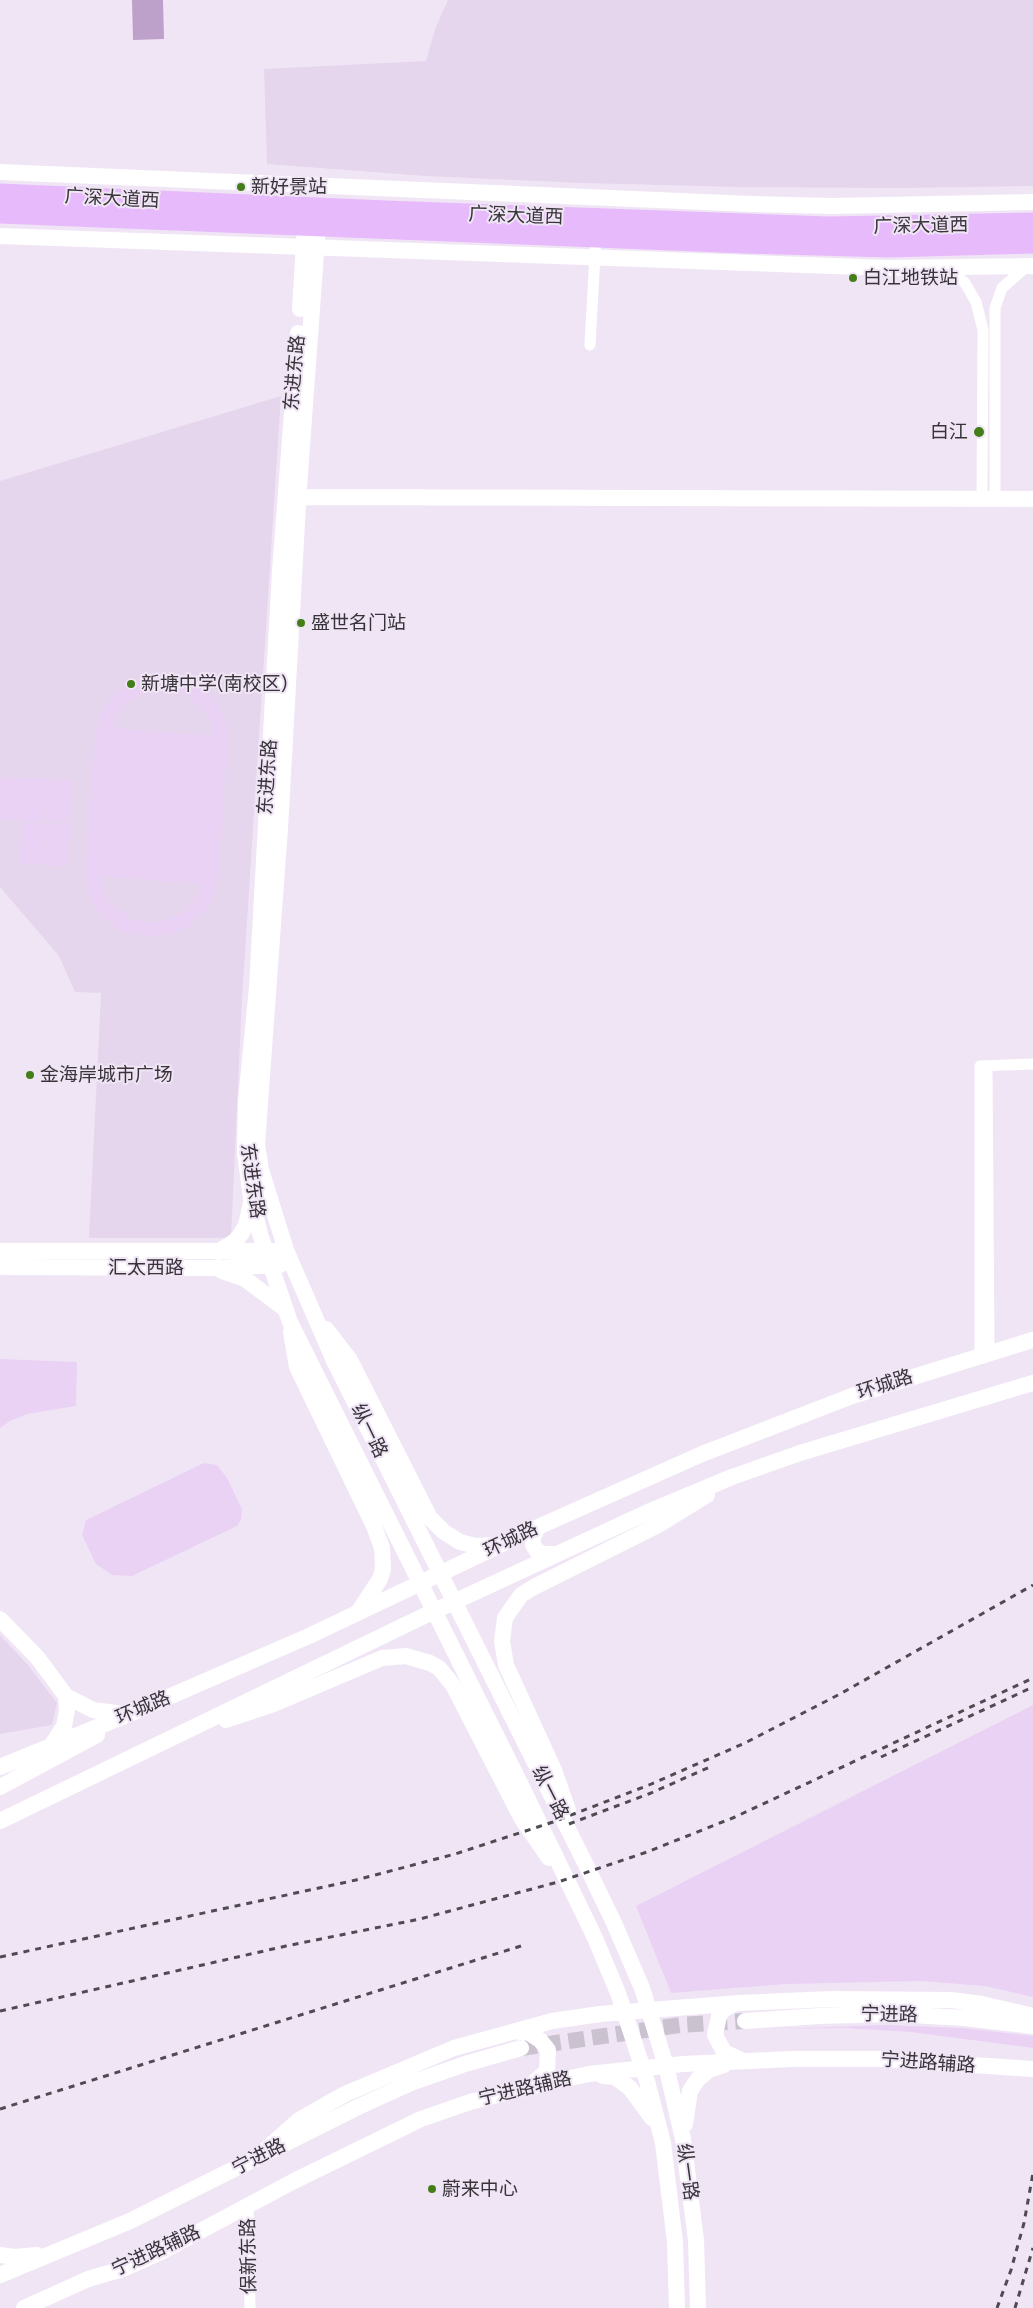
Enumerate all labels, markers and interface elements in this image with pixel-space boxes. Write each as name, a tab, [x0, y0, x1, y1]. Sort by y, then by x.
place label: 新好景站	[251, 176, 327, 198]
marker: 新好景站	[235, 181, 247, 193]
street label: 广深大道西	[64, 185, 160, 213]
street label: 广深大道西	[468, 203, 564, 229]
street label: 广深大道西	[873, 214, 969, 238]
place label: 白江地铁站	[863, 267, 958, 289]
marker: 白江地铁站	[847, 272, 859, 284]
street label: 东进东路	[280, 334, 310, 412]
place label: 白江	[930, 421, 968, 443]
marker: 白江	[972, 425, 986, 439]
place label: 盛世名门站	[311, 612, 406, 634]
marker: 盛世名门站	[295, 617, 307, 629]
place label: 新塘中学(南校区)	[141, 673, 287, 695]
marker: 新塘中学(南校区)	[125, 678, 137, 690]
street label: 东进东路	[254, 738, 282, 816]
place label: 金海岸城市广场	[40, 1064, 173, 1086]
marker: 金海岸城市广场	[24, 1069, 36, 1081]
street label: 东进东路	[235, 1142, 269, 1220]
street label: 汇太西路	[108, 1257, 184, 1279]
street label: 环城路	[854, 1365, 916, 1405]
street label: 纵一路	[346, 1400, 392, 1462]
street label: 环城路	[480, 1517, 542, 1563]
street label: 环城路	[112, 1686, 174, 1730]
street label: 纵一路	[527, 1762, 573, 1824]
street label: 宁进路	[860, 2003, 918, 2027]
street label: 宁进路辅路	[880, 2048, 976, 2078]
street label: 宁进路辅路	[476, 2067, 574, 2111]
street label: 宁进路	[228, 2134, 290, 2180]
street label: 纵一路	[672, 2142, 702, 2202]
place label: 蔚来中心	[442, 2178, 518, 2200]
marker: 蔚来中心	[426, 2183, 438, 2195]
street label: 保新东路	[237, 2218, 261, 2294]
street label: 宁进路辅路	[108, 2221, 204, 2281]

